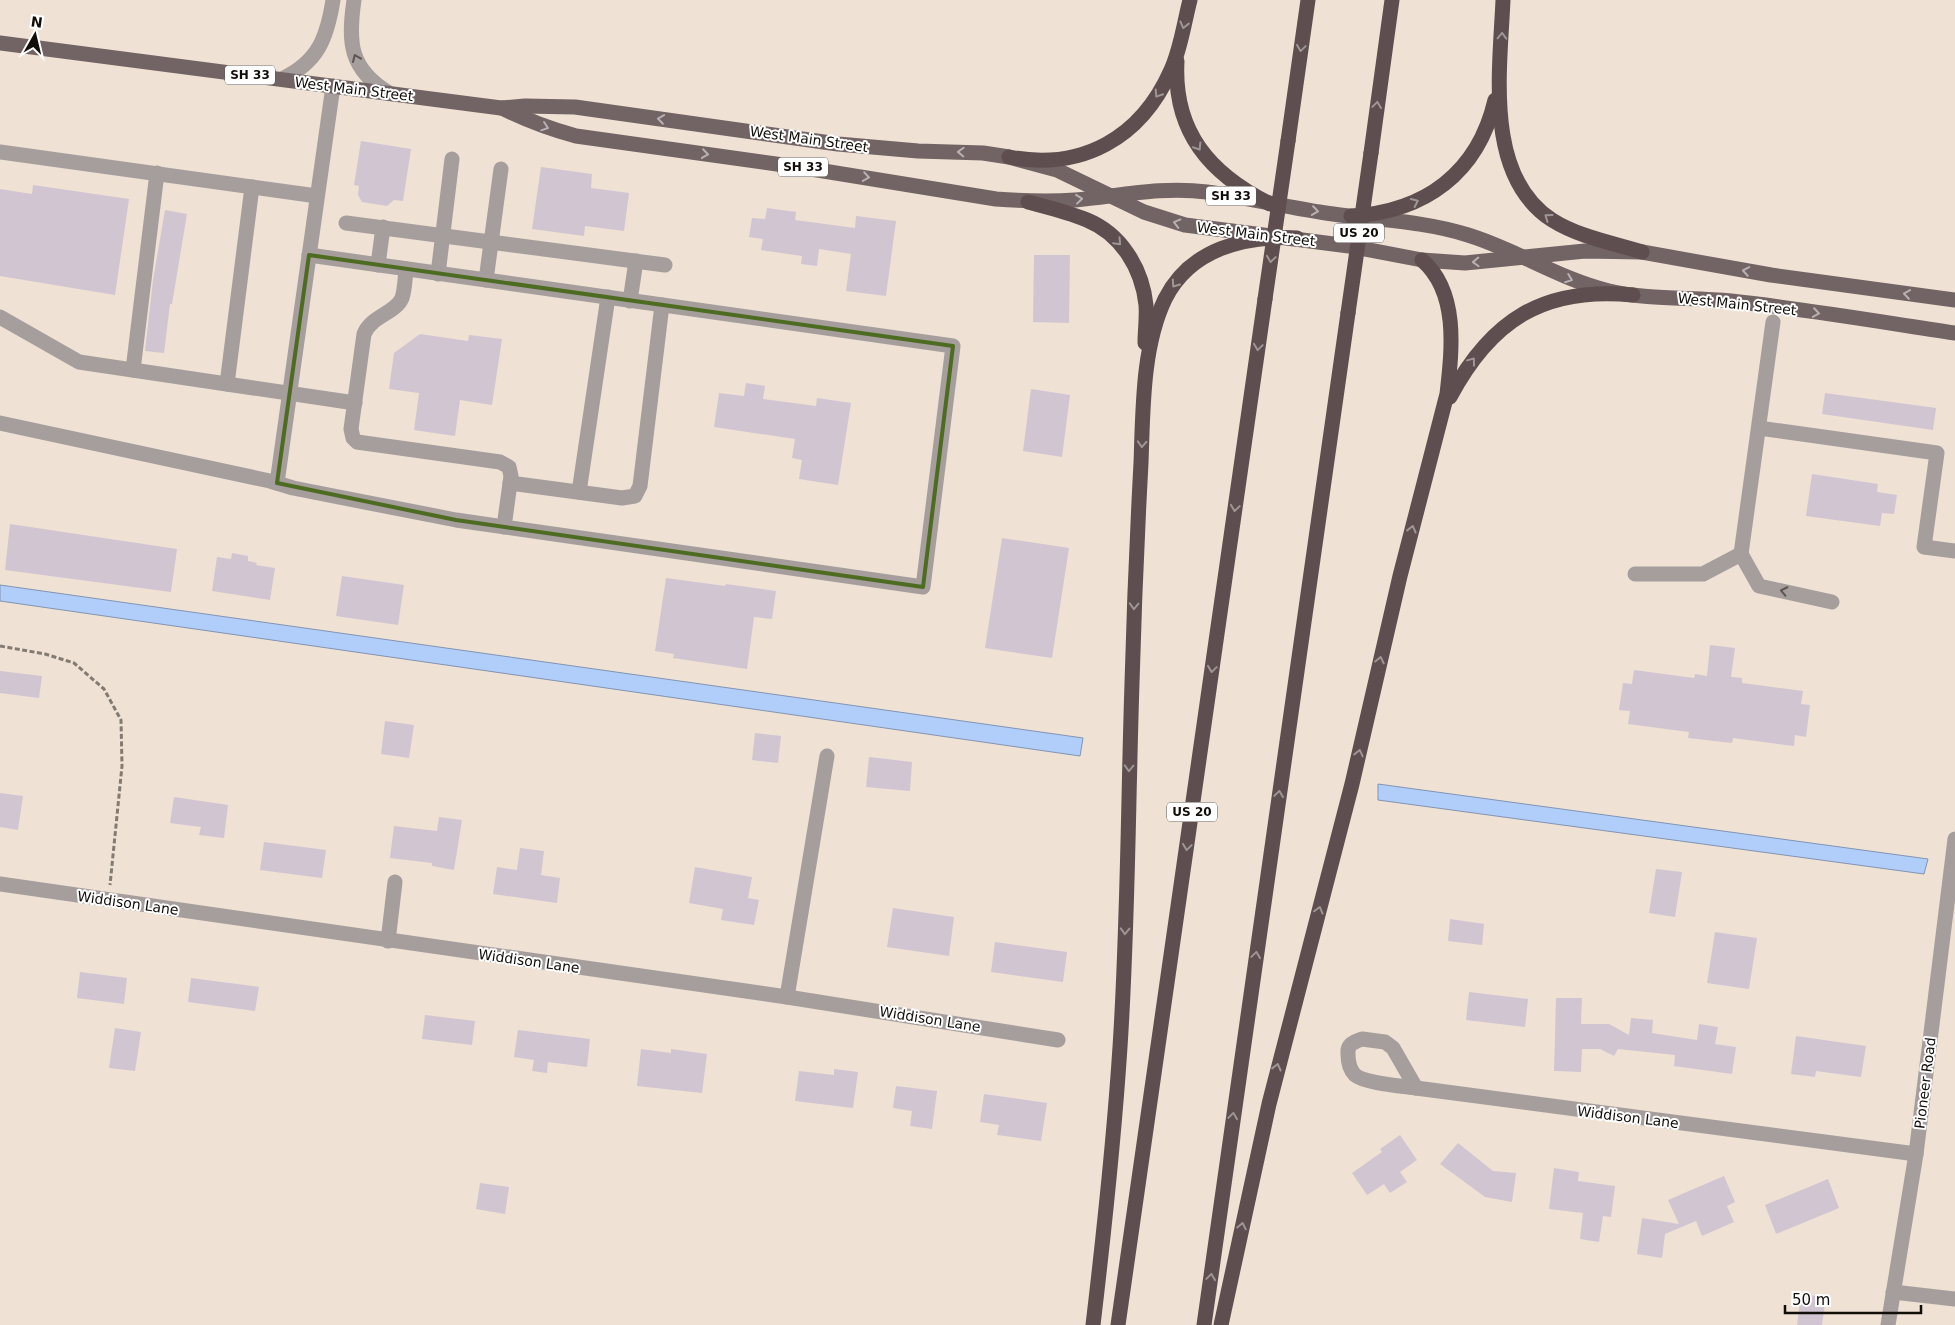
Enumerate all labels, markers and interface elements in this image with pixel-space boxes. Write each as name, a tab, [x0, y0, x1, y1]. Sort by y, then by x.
north arrow	[10, 10, 60, 60]
text: N	[30, 13, 44, 31]
one-way arrow	[1179, 20, 1190, 29]
one-way arrow	[1496, 31, 1507, 39]
one-way arrow	[1296, 45, 1307, 53]
one-way arrow	[352, 54, 362, 63]
road number: SH 33	[225, 66, 275, 84]
street label: West Main Street	[294, 74, 415, 104]
one-way arrow	[1155, 88, 1164, 97]
one-way arrow	[1372, 101, 1382, 109]
one-way arrow	[656, 114, 665, 124]
one-way arrow	[540, 121, 549, 131]
street label: West Main Street	[749, 123, 870, 155]
one-way arrow	[1192, 141, 1202, 150]
one-way arrow	[957, 147, 964, 157]
one-way arrow	[701, 148, 709, 159]
road number: SH 33	[778, 158, 828, 176]
one-way arrow	[862, 172, 870, 182]
road number: SH 33	[1206, 187, 1256, 206]
one-way arrow	[1075, 194, 1083, 205]
one-way arrow	[1410, 197, 1419, 208]
one-way arrow	[1310, 206, 1319, 216]
one-way arrow	[1544, 214, 1554, 223]
one-way arrow	[1173, 218, 1181, 228]
street label: West Main Street	[1196, 219, 1317, 249]
road number: US 20	[1334, 224, 1384, 242]
one-way arrow	[1112, 237, 1121, 246]
one-way arrow	[1266, 255, 1277, 263]
one-way arrow	[1472, 257, 1480, 268]
one-way arrow	[1741, 266, 1750, 276]
one-way arrow	[1564, 272, 1573, 283]
one-way arrow	[1172, 278, 1181, 288]
one-way arrow	[1902, 289, 1910, 300]
street label: West Main Street	[1677, 290, 1798, 318]
one-way arrow	[1811, 307, 1820, 317]
one-way arrow	[1254, 343, 1264, 352]
one-way arrow	[1467, 358, 1475, 367]
one-way arrow	[1136, 440, 1147, 448]
one-way arrow	[1231, 504, 1241, 513]
one-way arrow	[1406, 524, 1417, 533]
one-way arrow	[1779, 587, 1788, 597]
one-way arrow	[1129, 602, 1139, 610]
one-way arrow	[1374, 656, 1385, 665]
one-way arrow	[1208, 665, 1218, 673]
one-way arrow	[1353, 748, 1364, 757]
one-way arrow	[1124, 765, 1135, 773]
one-way arrow	[1274, 790, 1284, 798]
road number: US 20	[1167, 802, 1217, 822]
one-way arrow	[1182, 843, 1192, 852]
street label: Widdison Lane	[76, 888, 180, 918]
one-way arrow	[1313, 906, 1324, 915]
one-way arrow	[1119, 927, 1130, 935]
street label: Widdison Lane	[477, 946, 581, 976]
one-way arrow	[1251, 951, 1261, 959]
street label: Widdison Lane	[878, 1003, 982, 1035]
street label: Pioneer Road	[1911, 1036, 1939, 1130]
one-way arrow	[1272, 1064, 1282, 1072]
street label: Widdison Lane	[1576, 1103, 1680, 1131]
one-way arrow	[1228, 1112, 1238, 1120]
one-way arrow	[1236, 1221, 1246, 1230]
one-way arrow	[1205, 1272, 1215, 1281]
scale bar	[1785, 1282, 1921, 1314]
text: 50 m	[1792, 1291, 1830, 1309]

